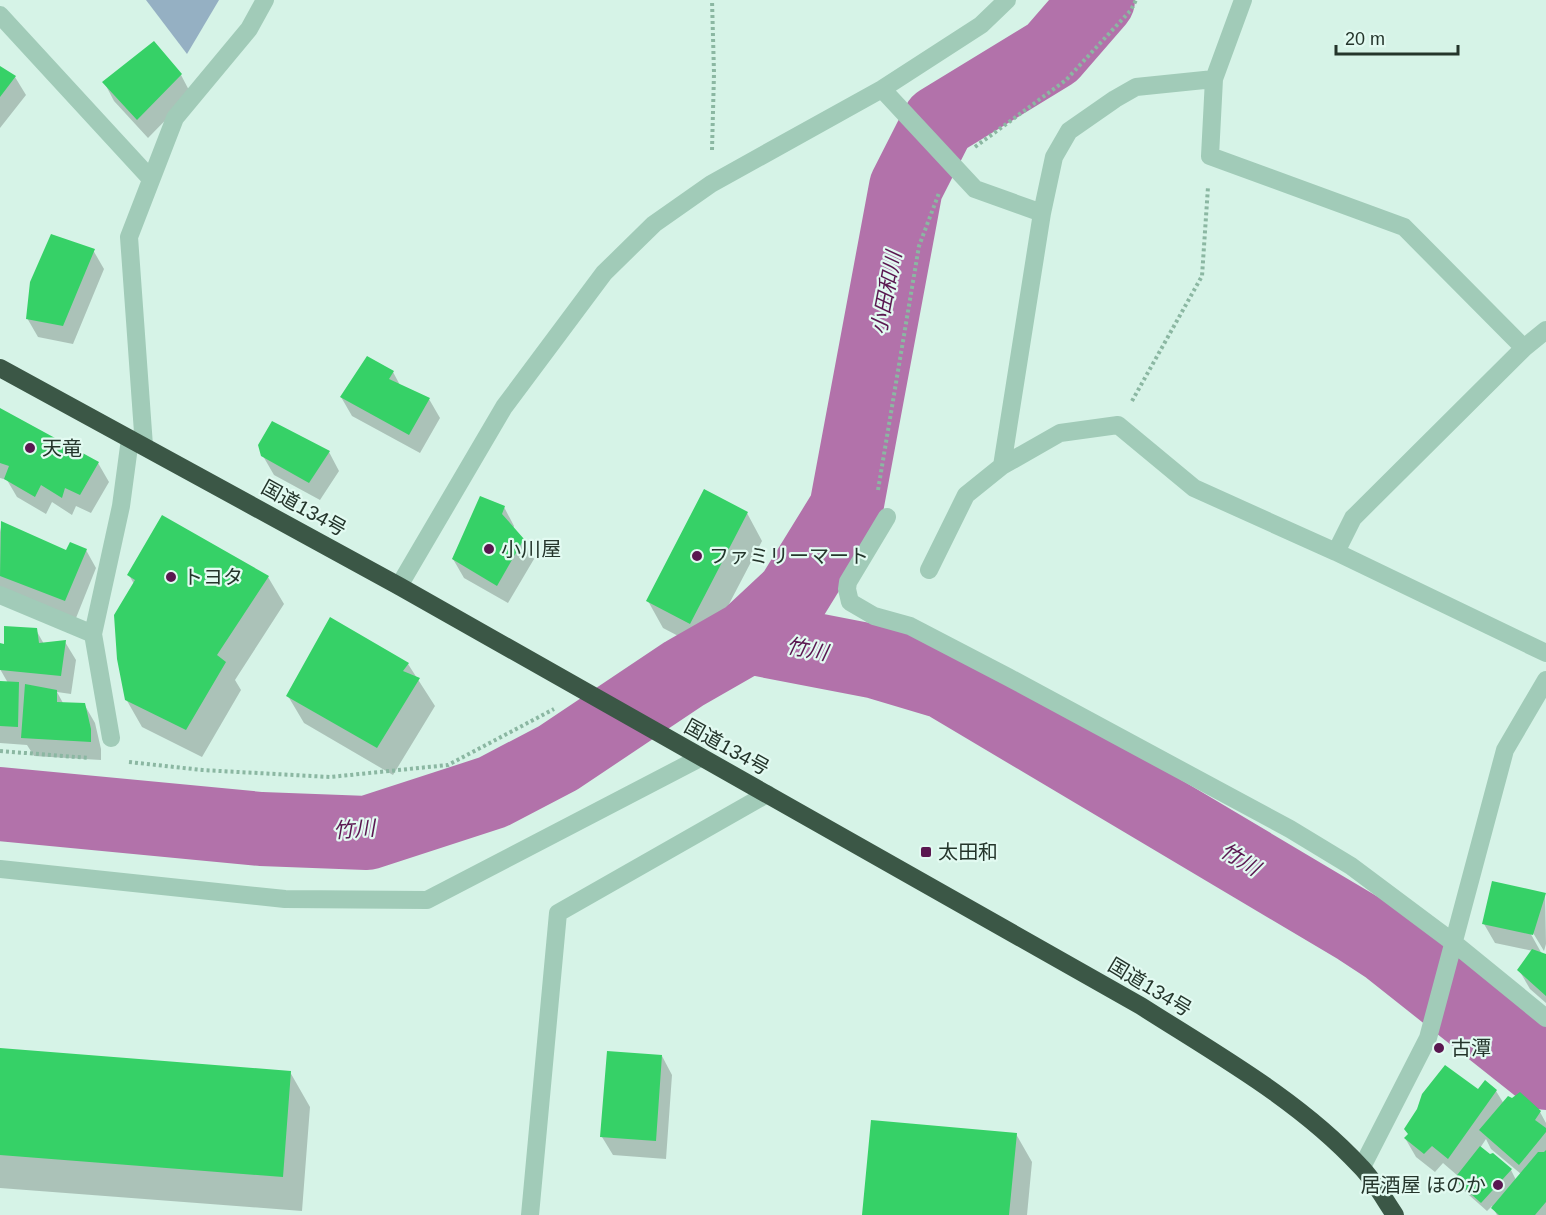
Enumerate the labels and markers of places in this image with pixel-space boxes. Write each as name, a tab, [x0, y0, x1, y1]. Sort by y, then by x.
place label: 天竜	[42, 437, 82, 459]
marker: 天竜	[23, 441, 37, 455]
place label: 小川屋	[501, 538, 561, 560]
marker: 小川屋	[482, 542, 496, 556]
place label: ファミリーマート	[709, 545, 869, 567]
marker: ファミリーマート	[690, 549, 704, 563]
place label: トヨタ	[183, 566, 243, 588]
marker: トヨタ	[164, 570, 178, 584]
place label: 太田和	[938, 841, 998, 863]
marker: 太田和	[919, 845, 933, 859]
place label: 古潭	[1451, 1037, 1491, 1059]
marker: 古潭	[1432, 1041, 1446, 1055]
place label: 居酒屋 ほのか	[1360, 1174, 1486, 1196]
marker: 居酒屋 ほのか	[1491, 1178, 1505, 1192]

